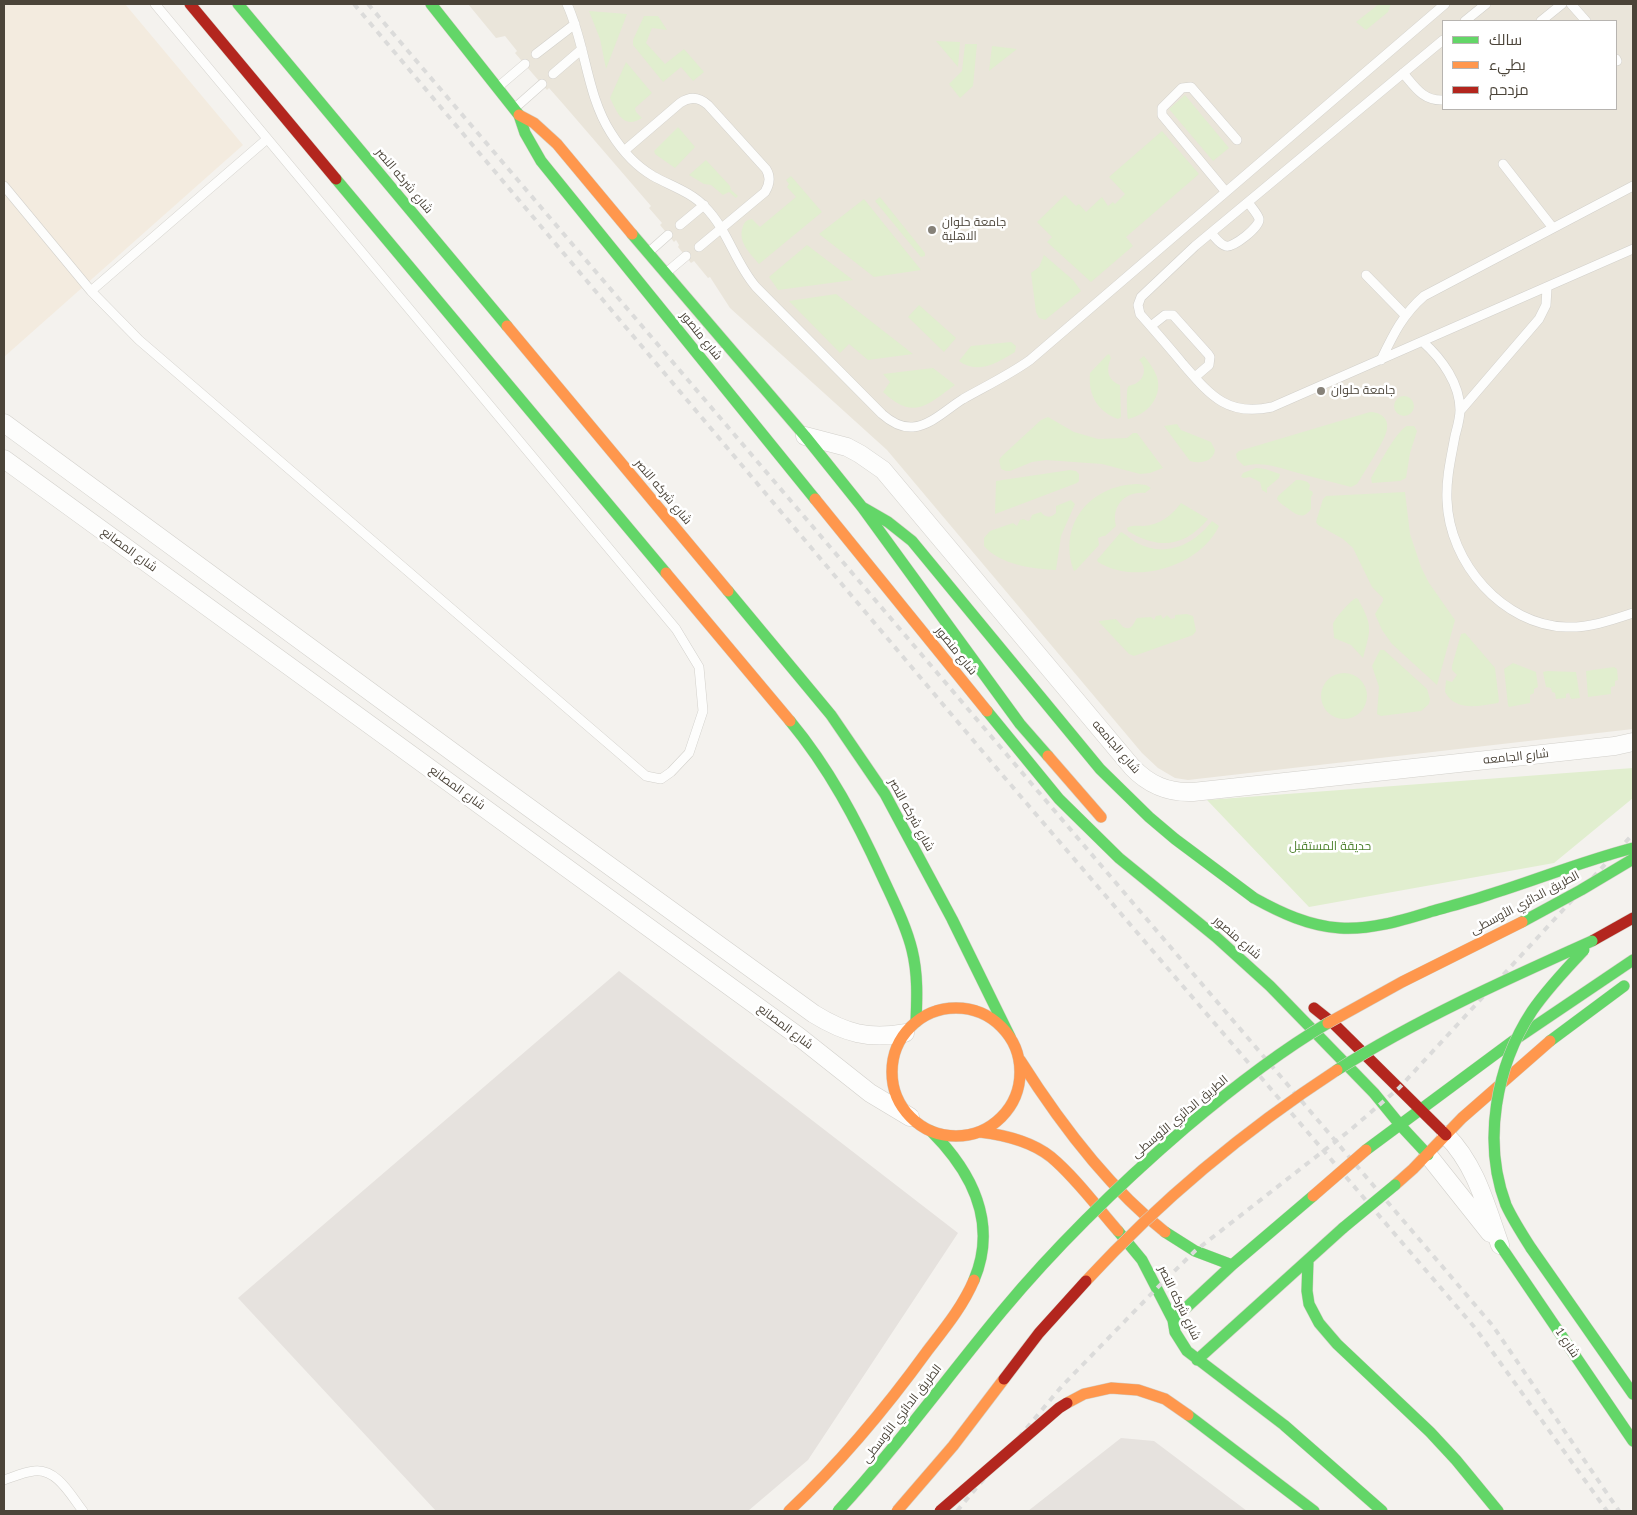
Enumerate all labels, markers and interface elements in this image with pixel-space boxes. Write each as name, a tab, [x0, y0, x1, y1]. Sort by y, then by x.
legend	[1442, 20, 1617, 110]
text: سالك	[1489, 30, 1522, 49]
text: بطيء	[1489, 55, 1526, 74]
text: مزدحم	[1489, 80, 1529, 99]
street label: شارع شركه النصر	[372, 145, 436, 217]
place label: جامعة حلوان الاهلية	[942, 216, 1006, 244]
marker: جامعة حلوان الاهلية	[926, 224, 938, 236]
street label: شارع منصور	[677, 309, 725, 363]
place label: جامعة حلوان	[1331, 384, 1395, 398]
marker: جامعة حلوان	[1315, 385, 1327, 397]
street label: شارع شركه النصر	[631, 456, 695, 528]
street label: شارع المصانع	[98, 525, 160, 575]
street label: شارع منصور	[932, 624, 980, 678]
street label: شارع الجامعه	[1089, 717, 1143, 777]
street label: شارع الجامعه	[1482, 746, 1550, 768]
street label: شارع المصانع	[426, 763, 488, 813]
street label: شارع شركه النصر	[885, 776, 937, 854]
park label: حديقة المستقبل	[1289, 840, 1371, 854]
street label: الطريق الدائري الأوسطى	[1468, 868, 1582, 938]
street label: شارع منصور	[1210, 914, 1264, 962]
street label: شارع المصانع	[754, 1002, 816, 1052]
street label: الطريق الدائري الأوسطى	[1129, 1073, 1231, 1161]
street label: شارع شركه النصر	[1155, 1263, 1203, 1343]
street label: شارع 1	[1552, 1325, 1582, 1361]
street label: الطريق الدائري الأوسطى	[859, 1362, 945, 1466]

